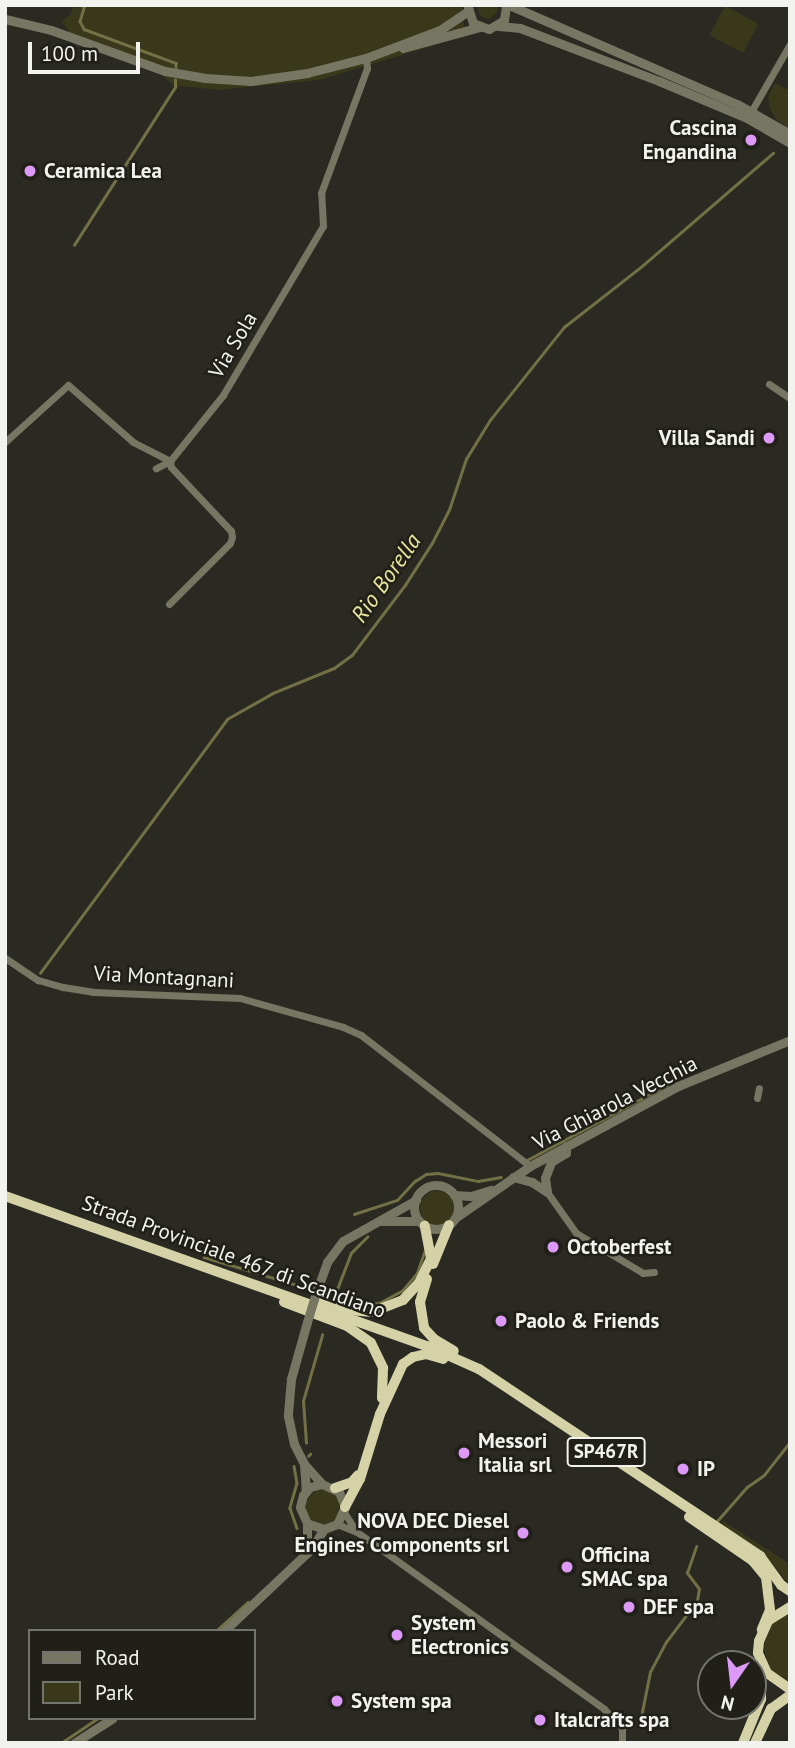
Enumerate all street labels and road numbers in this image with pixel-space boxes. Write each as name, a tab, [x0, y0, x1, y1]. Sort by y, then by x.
street label: Via Sola	[204, 307, 262, 383]
street label: Via Montagnani	[93, 961, 235, 993]
street label: Via Ghiarola Vecchia	[528, 1051, 702, 1155]
street label: Strada Provinciale 467 di Scandiano	[78, 1190, 390, 1324]
road number: SP467R	[566, 1436, 646, 1468]

